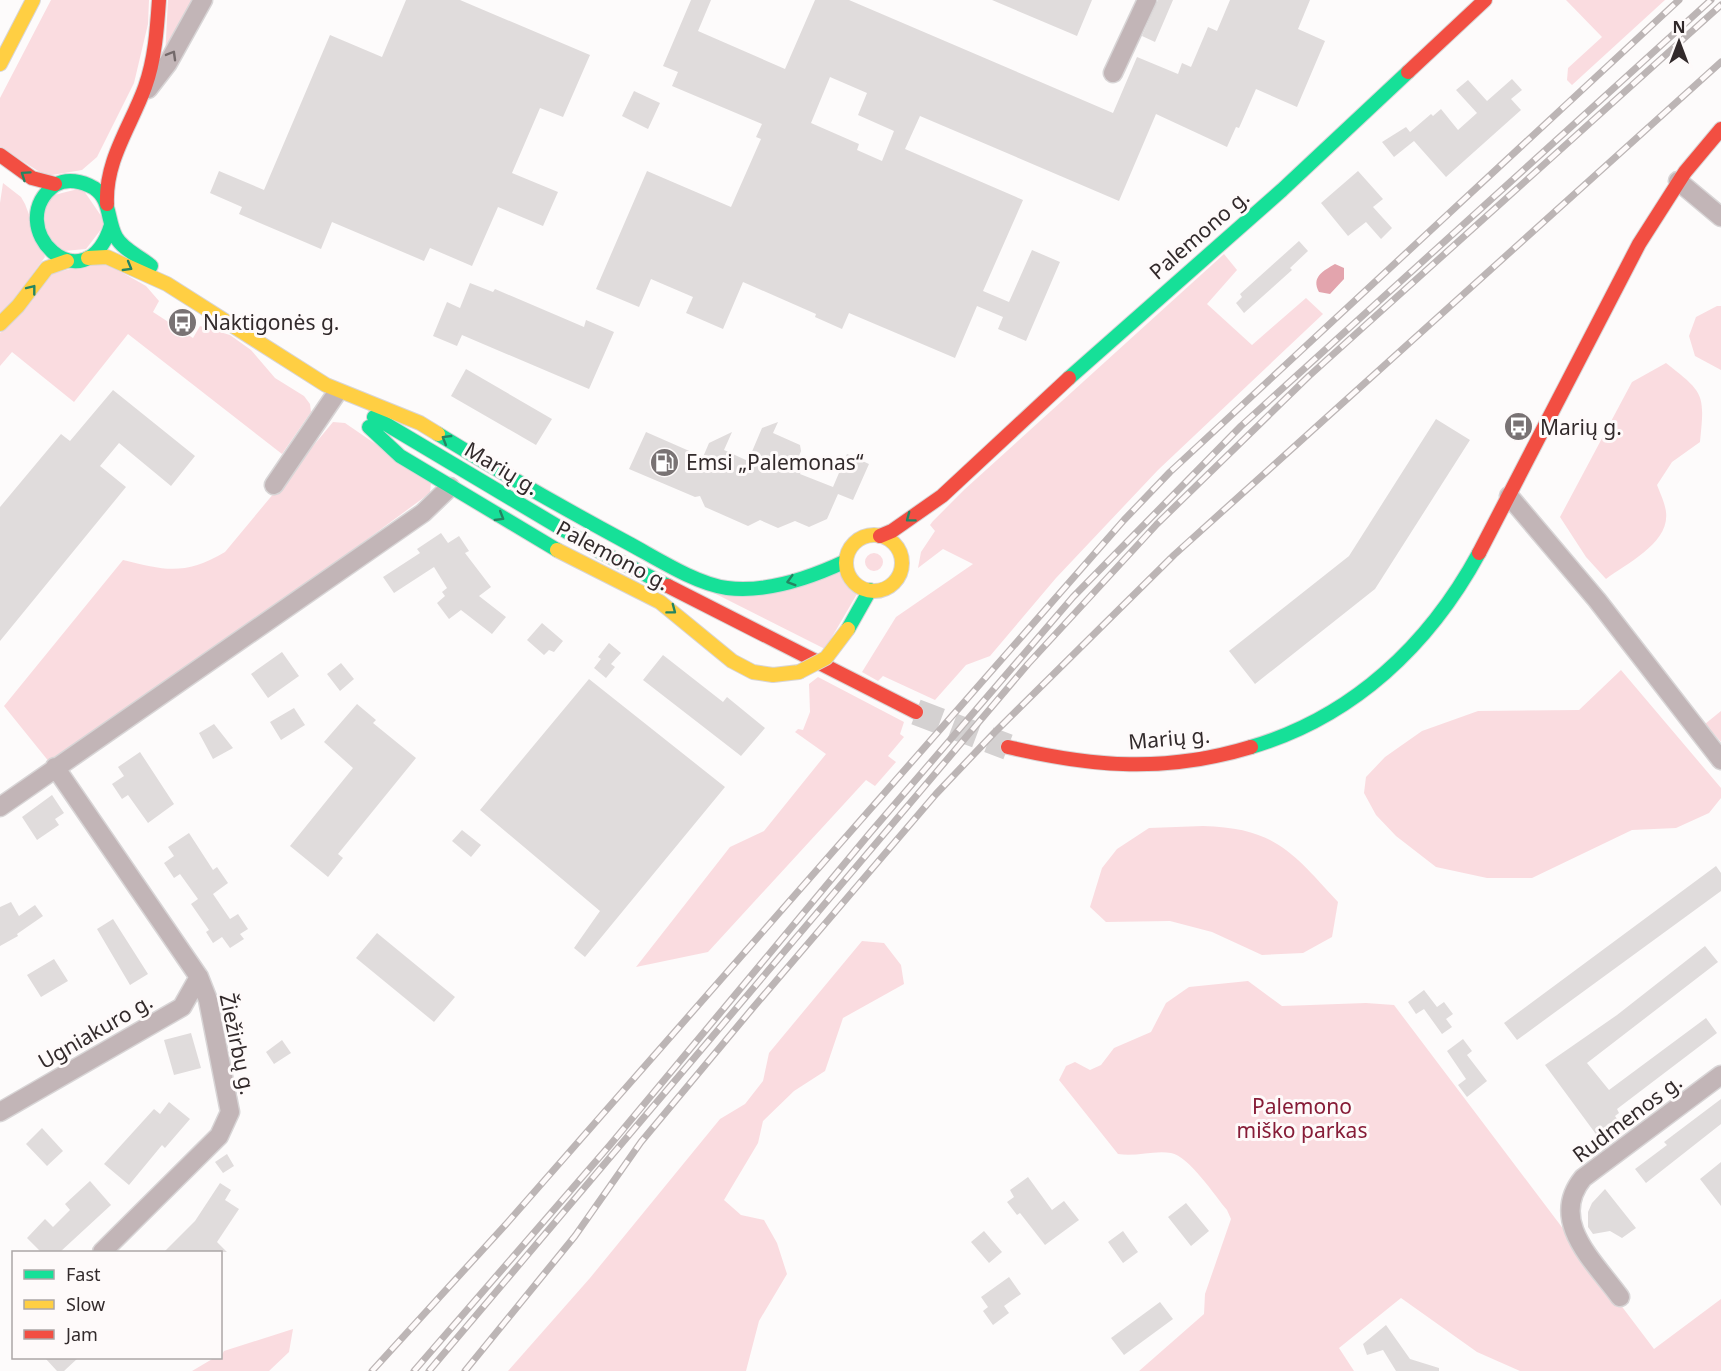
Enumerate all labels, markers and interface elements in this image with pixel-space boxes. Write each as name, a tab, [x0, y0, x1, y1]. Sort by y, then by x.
north arrow	[1649, 12, 1709, 72]
text: N	[1672, 16, 1686, 38]
one-way arrow	[165, 51, 177, 61]
one-way arrow	[21, 171, 32, 182]
street label: Palemono g.	[1143, 183, 1255, 285]
one-way arrow	[122, 260, 132, 271]
one-way arrow	[24, 285, 35, 296]
bus stop icon: Naktigonės g.	[166, 306, 198, 338]
place label: Naktigonės g.	[203, 308, 339, 336]
bus stop icon: Marių g.	[1503, 411, 1535, 443]
place label: Marių g.	[1540, 413, 1622, 441]
one-way arrow	[442, 434, 452, 446]
street label: Marių g.	[460, 435, 544, 501]
fuel station icon: Emsi „Palemonas“	[649, 446, 681, 478]
place label: Emsi „Palemonas“	[686, 448, 864, 476]
one-way arrow	[494, 510, 505, 521]
one-way arrow	[906, 510, 917, 521]
street label: Palemono g.	[552, 514, 674, 596]
one-way arrow	[786, 574, 797, 586]
one-way arrow	[665, 603, 676, 614]
street label: Marių g.	[1127, 720, 1211, 756]
street label: Ugniakuro g.	[33, 987, 157, 1075]
street label: Žiežirbų g.	[214, 991, 262, 1097]
street label: Rudmenos g.	[1567, 1068, 1687, 1168]
park label: Palemono miško parkas	[1237, 1092, 1367, 1144]
legend	[12, 1251, 222, 1359]
text: Fast	[66, 1262, 101, 1286]
text: Slow	[66, 1292, 105, 1316]
text: Jam	[64, 1322, 98, 1346]

